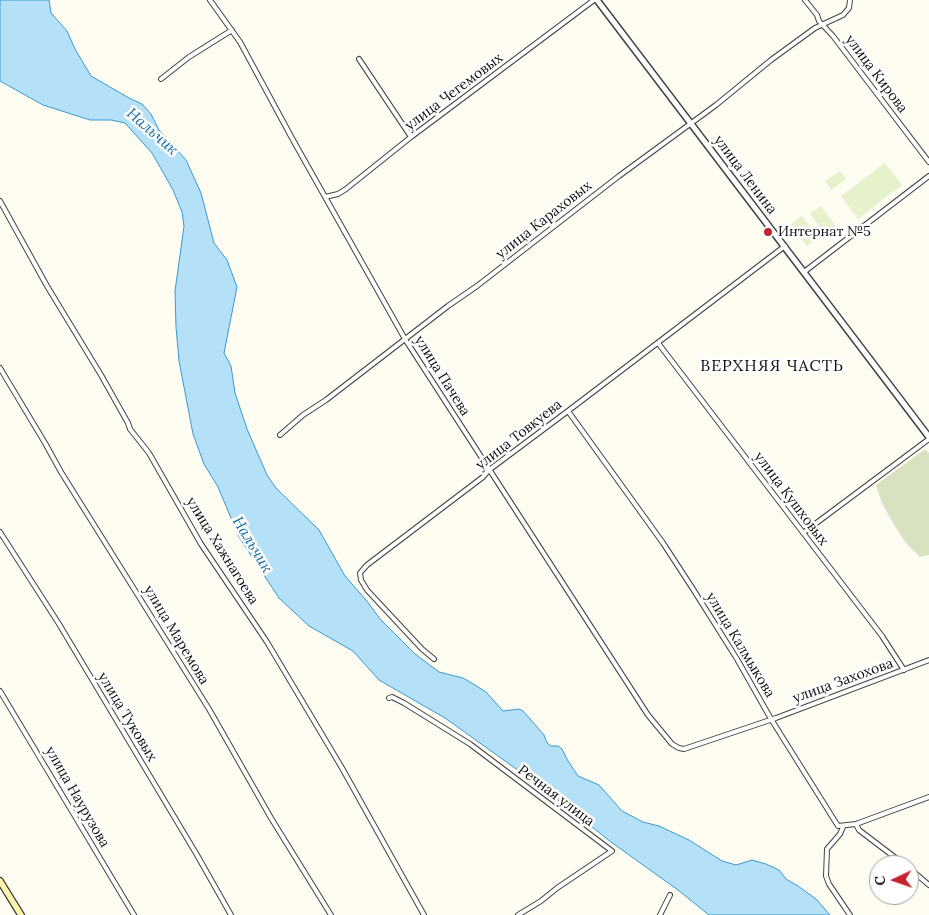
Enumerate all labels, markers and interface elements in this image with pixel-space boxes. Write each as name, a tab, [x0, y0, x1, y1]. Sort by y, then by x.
street label: улица Кирова	[841, 32, 911, 116]
street label: улица Чегемовых	[402, 50, 506, 134]
water label: Нальчик	[123, 105, 181, 159]
street label: улица Ленина	[710, 132, 780, 218]
street label: улица Караховых	[493, 177, 595, 263]
place label: Интернат №5	[778, 224, 871, 240]
marker: Интернат №5	[762, 226, 774, 238]
street label: улица Пачева	[411, 333, 473, 419]
district label: ВЕРХНЯЯ ЧАСТЬ	[699, 356, 845, 376]
street label: улица Товкуева	[473, 396, 565, 474]
street label: улица Кушховых	[750, 449, 832, 549]
street label: улица Хажнагоева	[182, 494, 262, 608]
water label: Нальчик	[228, 514, 276, 576]
street label: улица Маремова	[140, 582, 212, 688]
street label: улица Калмыкова	[702, 589, 778, 701]
street label: улица Захохова	[791, 655, 895, 707]
street label: улица Туковых	[94, 669, 160, 765]
street label: улица Наурузова	[41, 743, 113, 851]
street label: Речная улица	[514, 762, 598, 830]
north arrow	[869, 855, 919, 905]
text: С	[871, 875, 889, 886]

